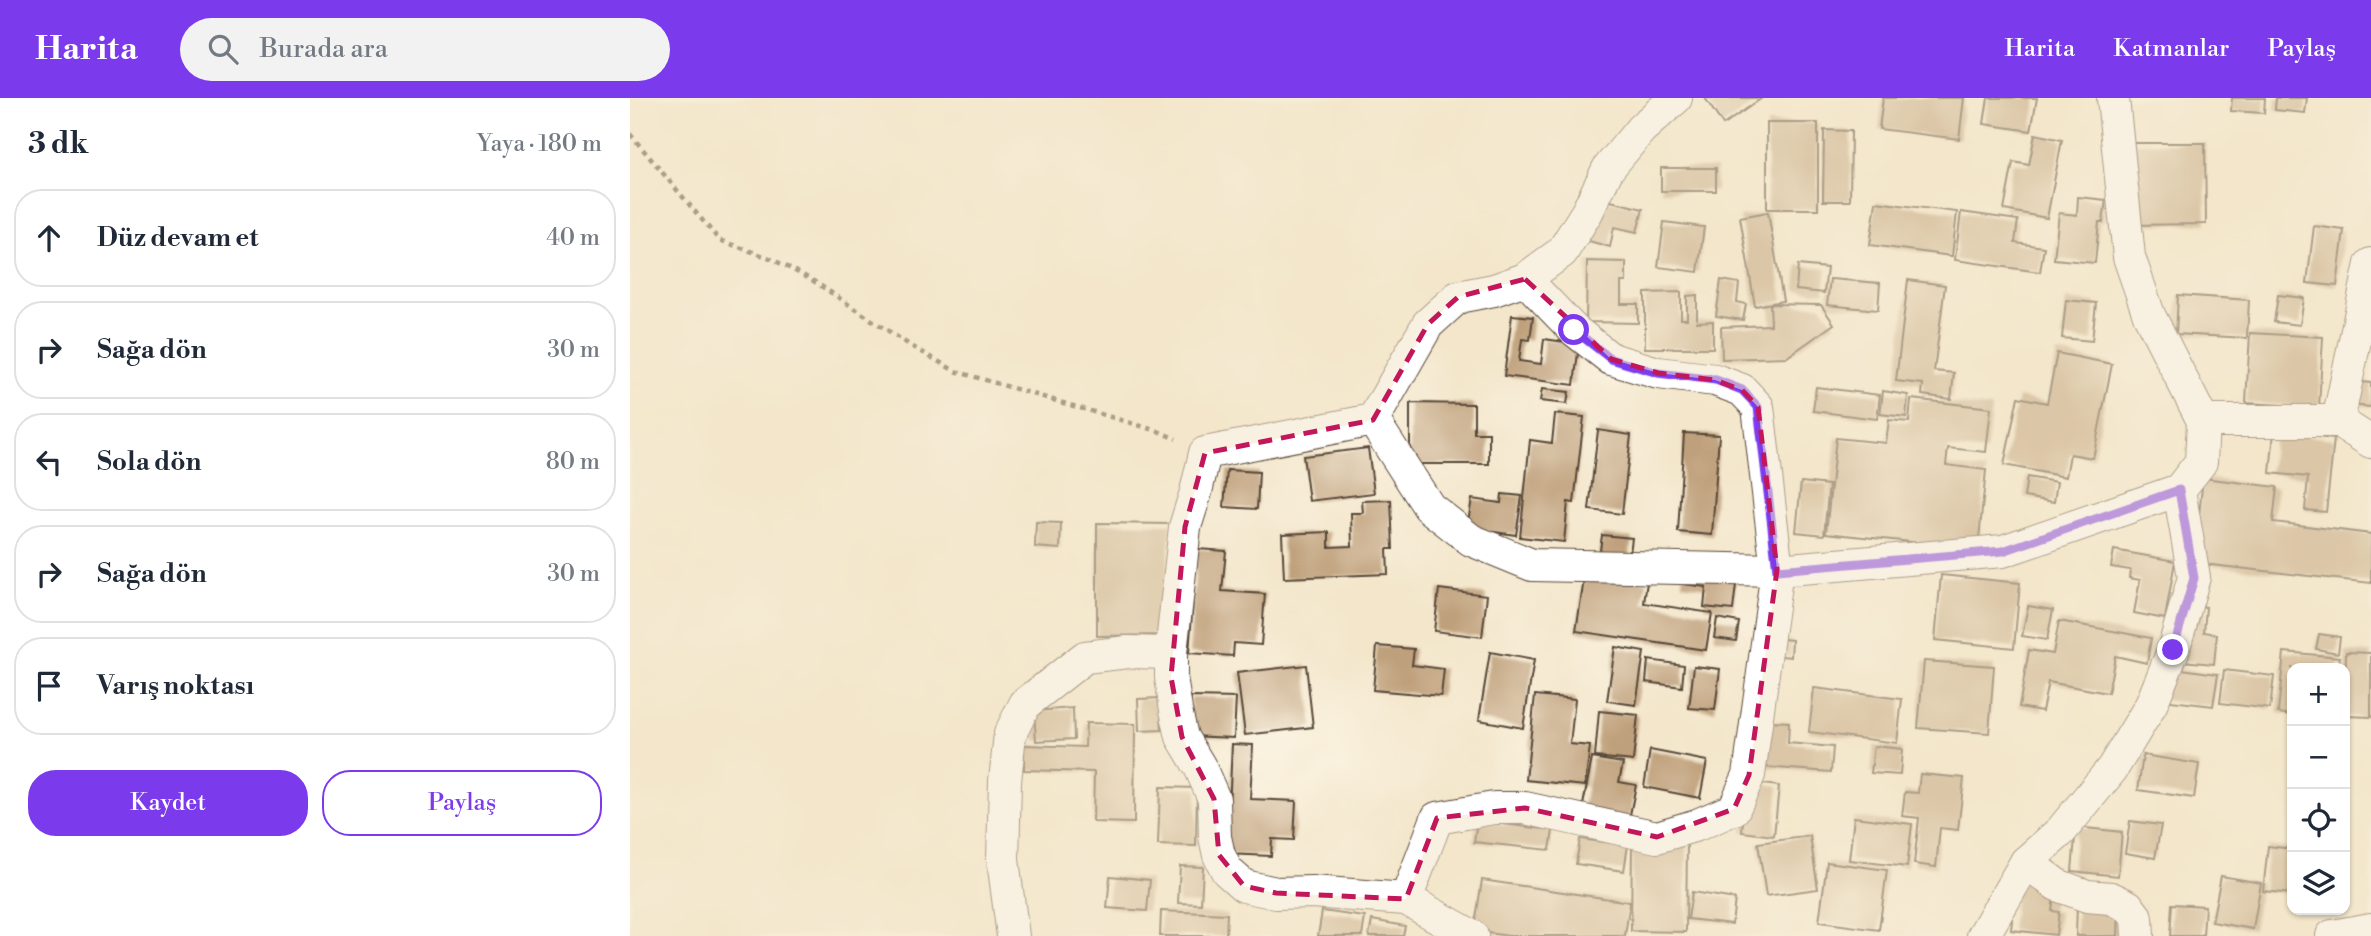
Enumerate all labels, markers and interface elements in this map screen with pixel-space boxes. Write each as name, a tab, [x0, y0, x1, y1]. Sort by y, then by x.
search box	[180, 18, 670, 81]
text: Harita	[35, 29, 138, 70]
icon: search	[204, 30, 242, 68]
text: Burada ara	[260, 33, 388, 65]
text: Harita	[2005, 34, 2075, 64]
text: Katmanlar	[2113, 34, 2229, 64]
text: Paylaş	[2267, 34, 2336, 64]
text: 3 dk	[28, 125, 88, 163]
text: Yaya · 180 m	[477, 130, 602, 158]
icon: ahead	[30, 219, 68, 257]
text: Düz devam et	[97, 222, 259, 254]
text: 40 m	[546, 224, 600, 252]
route start	[1558, 314, 1589, 345]
icon: right	[30, 331, 68, 369]
text: Sağa dön	[97, 334, 207, 366]
text: 30 m	[547, 336, 600, 364]
icon: left	[30, 443, 68, 481]
text: Sola dön	[97, 446, 202, 478]
text: 80 m	[546, 448, 600, 476]
icon: right	[30, 555, 68, 593]
text: Sağa dön	[97, 558, 207, 590]
text: 30 m	[547, 560, 600, 588]
route end	[2157, 634, 2188, 665]
map controls	[2287, 663, 2350, 915]
button: +	[2287, 663, 2350, 726]
icon: arrive	[30, 667, 68, 705]
text: Varış noktası	[97, 670, 254, 702]
button: −	[2287, 726, 2350, 789]
button: Kaydet	[28, 770, 308, 836]
button: Paylaş	[322, 770, 602, 836]
button: locate	[2287, 789, 2350, 852]
button: layers	[2287, 852, 2350, 915]

